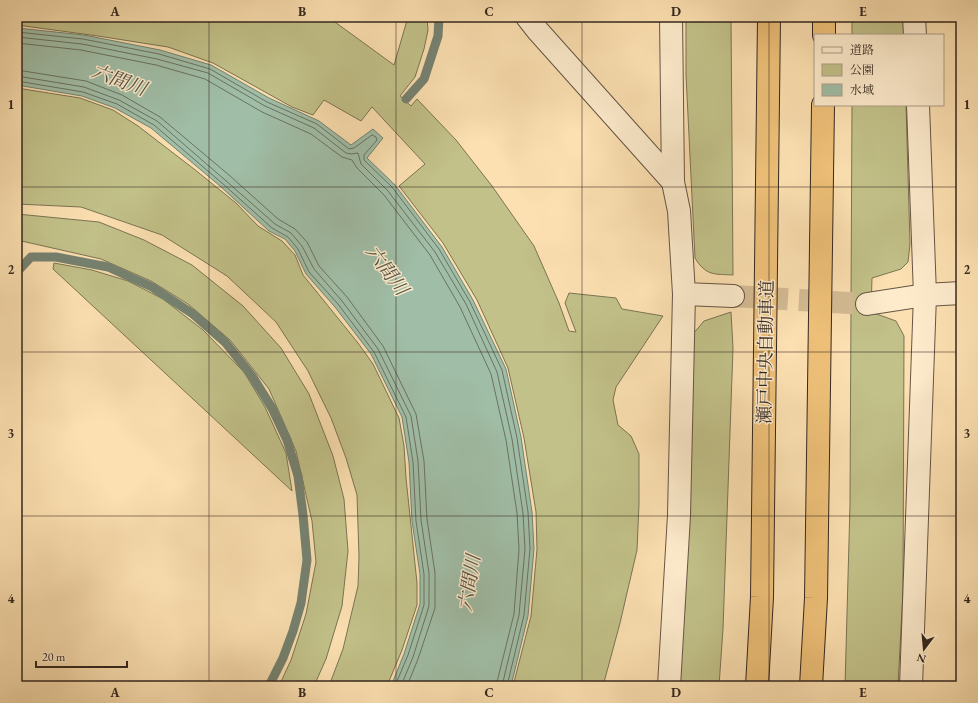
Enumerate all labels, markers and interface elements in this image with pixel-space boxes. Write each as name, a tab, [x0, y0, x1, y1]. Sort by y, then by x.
text: A	[109, 3, 120, 20]
text: B	[298, 3, 306, 20]
text: C	[484, 3, 494, 20]
text: D	[671, 3, 681, 20]
text: E	[859, 3, 867, 20]
legend	[814, 34, 944, 106]
text: 道路	[850, 42, 874, 58]
water label: 六間川	[88, 59, 152, 102]
text: 公園	[850, 62, 874, 78]
text: 水域	[850, 82, 874, 98]
text: 1	[8, 96, 15, 113]
text: 1	[964, 96, 971, 113]
water label: 六間川	[360, 240, 415, 302]
text: 2	[8, 261, 15, 278]
text: 2	[964, 261, 971, 278]
street label: 瀬戸中央自動車道	[752, 280, 778, 424]
text: 3	[8, 425, 15, 442]
text: 3	[964, 425, 971, 442]
water label: 六間川	[452, 551, 486, 613]
text: 4	[8, 590, 15, 607]
text: 4	[964, 590, 971, 607]
north arrow	[904, 629, 944, 669]
scale bar	[36, 643, 127, 669]
text: 20 m	[42, 649, 66, 665]
text: N	[915, 651, 927, 667]
text: A	[109, 684, 120, 701]
text: B	[298, 684, 306, 701]
text: C	[484, 684, 494, 701]
text: D	[671, 684, 681, 701]
text: E	[859, 684, 867, 701]

